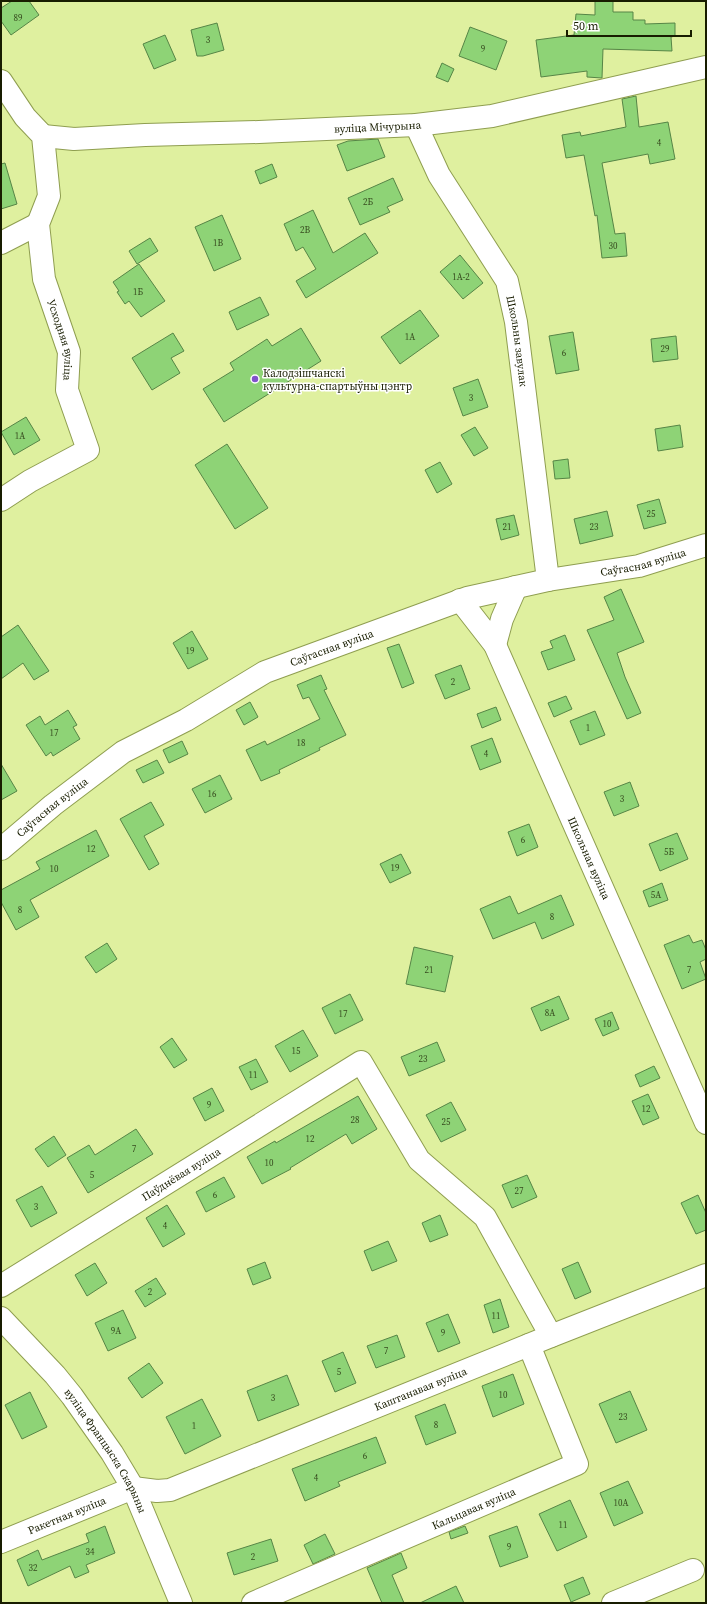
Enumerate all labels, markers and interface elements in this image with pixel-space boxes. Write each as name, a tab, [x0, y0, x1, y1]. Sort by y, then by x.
house number: 89	[13, 12, 23, 24]
scale bar	[567, 12, 691, 38]
text: 50 m	[573, 18, 599, 34]
house number: 3	[206, 34, 211, 46]
house number: 9	[481, 43, 486, 55]
street label: вуліца Мічурына	[334, 117, 422, 136]
house number: 4	[657, 137, 662, 149]
house number: 2Б	[363, 196, 373, 208]
house number: 2В	[300, 224, 310, 236]
house number: 1В	[213, 237, 223, 249]
house number: 30	[608, 240, 618, 252]
house number: 1А-2	[452, 271, 470, 283]
house number: 1Б	[133, 286, 143, 298]
street label: Школьны завулак	[503, 294, 531, 387]
street label: Усходняя вуліца	[44, 297, 77, 381]
house number: 1А	[405, 331, 415, 343]
house number: 29	[660, 343, 670, 355]
house number: 6	[562, 347, 567, 359]
place label: Калодзішчанскі культурна-спартыўны цэнтр	[263, 366, 412, 394]
marker: Калодзішчанскі культурна-спартыўны цэнтр	[250, 374, 260, 384]
house number: 3	[469, 392, 474, 404]
house number: 1А	[15, 430, 25, 442]
house number: 25	[646, 508, 656, 520]
house number: 21	[502, 521, 512, 533]
house number: 23	[589, 521, 599, 533]
street label: Саўгасная вуліца	[599, 544, 688, 579]
street label: Саўгасная вуліца	[288, 625, 376, 670]
house number: 19	[185, 645, 195, 657]
house number: 2	[451, 676, 456, 688]
house number: 1	[586, 722, 590, 734]
house number: 17	[49, 727, 59, 739]
house number: 18	[296, 737, 306, 749]
house number: 4	[484, 748, 489, 760]
street label: Саўгасная вуліца	[13, 774, 91, 840]
house number: 16	[207, 788, 217, 800]
house number: 3	[620, 793, 625, 805]
street label: Школьная вуліца	[564, 814, 614, 902]
house number: 6	[521, 834, 526, 846]
house number: 12	[86, 843, 96, 855]
house number: 5Б	[664, 846, 674, 858]
house number: 19	[390, 862, 400, 874]
house number: 10	[49, 863, 59, 875]
house number: 5А	[651, 889, 661, 901]
house number: 8	[18, 904, 23, 916]
house number: 8	[550, 911, 555, 923]
house number: 21	[424, 964, 434, 976]
house number: 7	[687, 964, 692, 976]
house number: 8А	[545, 1007, 555, 1019]
house number: 17	[338, 1008, 348, 1020]
house number: 10	[602, 1018, 612, 1030]
house number: 15	[291, 1045, 301, 1057]
house number: 23	[418, 1053, 428, 1065]
house number: 11	[248, 1069, 258, 1081]
house number: 9	[207, 1099, 212, 1111]
house number: 12	[641, 1103, 651, 1115]
house number: 28	[350, 1114, 360, 1126]
house number: 25	[441, 1116, 451, 1128]
house number: 12	[305, 1133, 315, 1145]
house number: 7	[132, 1143, 137, 1155]
street label: Паўднёвая вуліца	[139, 1144, 224, 1204]
house number: 10	[264, 1157, 274, 1169]
house number: 5	[90, 1169, 95, 1181]
house number: 27	[514, 1185, 524, 1197]
house number: 6	[213, 1189, 218, 1201]
house number: 3	[34, 1201, 39, 1213]
house number: 4	[163, 1220, 168, 1232]
house number: 2	[148, 1286, 153, 1298]
house number: 11	[491, 1310, 501, 1322]
house number: 9А	[111, 1325, 121, 1337]
house number: 9	[441, 1327, 446, 1339]
house number: 7	[384, 1345, 389, 1357]
street label: Каштанавая вуліца	[372, 1363, 469, 1414]
house number: 5	[337, 1366, 342, 1378]
street label: вуліца Францыска Скарыны	[61, 1385, 150, 1515]
house number: 10	[498, 1389, 508, 1401]
house number: 3	[271, 1392, 276, 1404]
house number: 23	[618, 1411, 628, 1423]
house number: 8	[434, 1419, 439, 1431]
house number: 1	[192, 1420, 196, 1432]
house number: 6	[363, 1450, 368, 1462]
house number: 4	[314, 1472, 319, 1484]
street label: Кальцавая вуліца	[429, 1484, 518, 1533]
street label: Ракетная вуліца	[25, 1492, 108, 1538]
house number: 10А	[614, 1497, 629, 1509]
house number: 11	[558, 1519, 568, 1531]
house number: 9	[507, 1541, 512, 1553]
house number: 34	[85, 1546, 95, 1558]
house number: 2	[251, 1551, 256, 1563]
house number: 32	[28, 1562, 38, 1574]

